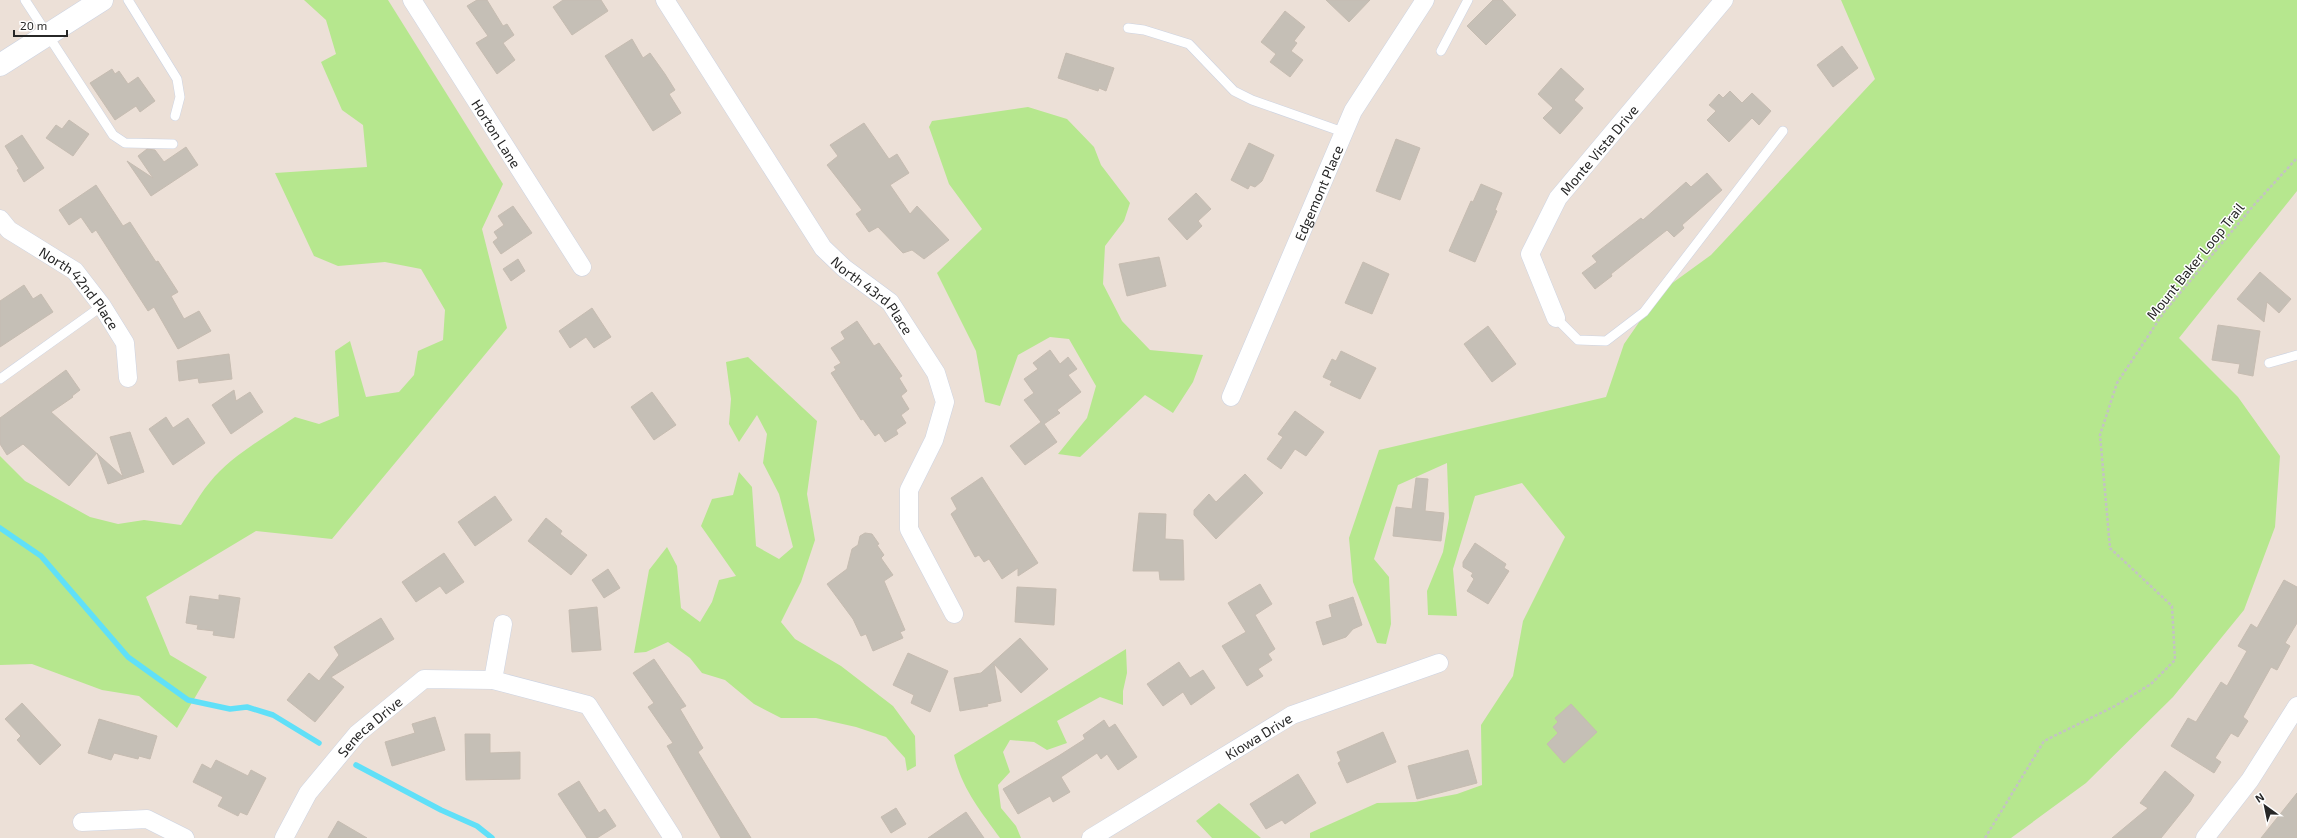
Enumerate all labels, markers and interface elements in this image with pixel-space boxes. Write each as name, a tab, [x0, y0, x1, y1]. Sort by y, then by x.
scale bar	[14, 12, 67, 38]
text: 20 m	[20, 18, 47, 32]
street label: Horton Lane	[469, 96, 525, 171]
street label: Monte Vista Drive	[1556, 101, 1641, 198]
street label: Edgemont Place	[1290, 142, 1346, 243]
street label: Mount Baker Loop Trail	[2143, 198, 2248, 323]
street label: North 42nd Place	[37, 243, 123, 333]
street label: North 43rd Place	[828, 252, 917, 337]
street label: Seneca Drive	[333, 692, 405, 760]
street label: Kiowa Drive	[1222, 709, 1295, 763]
north arrow	[2245, 786, 2285, 826]
text: N	[2252, 790, 2266, 805]

